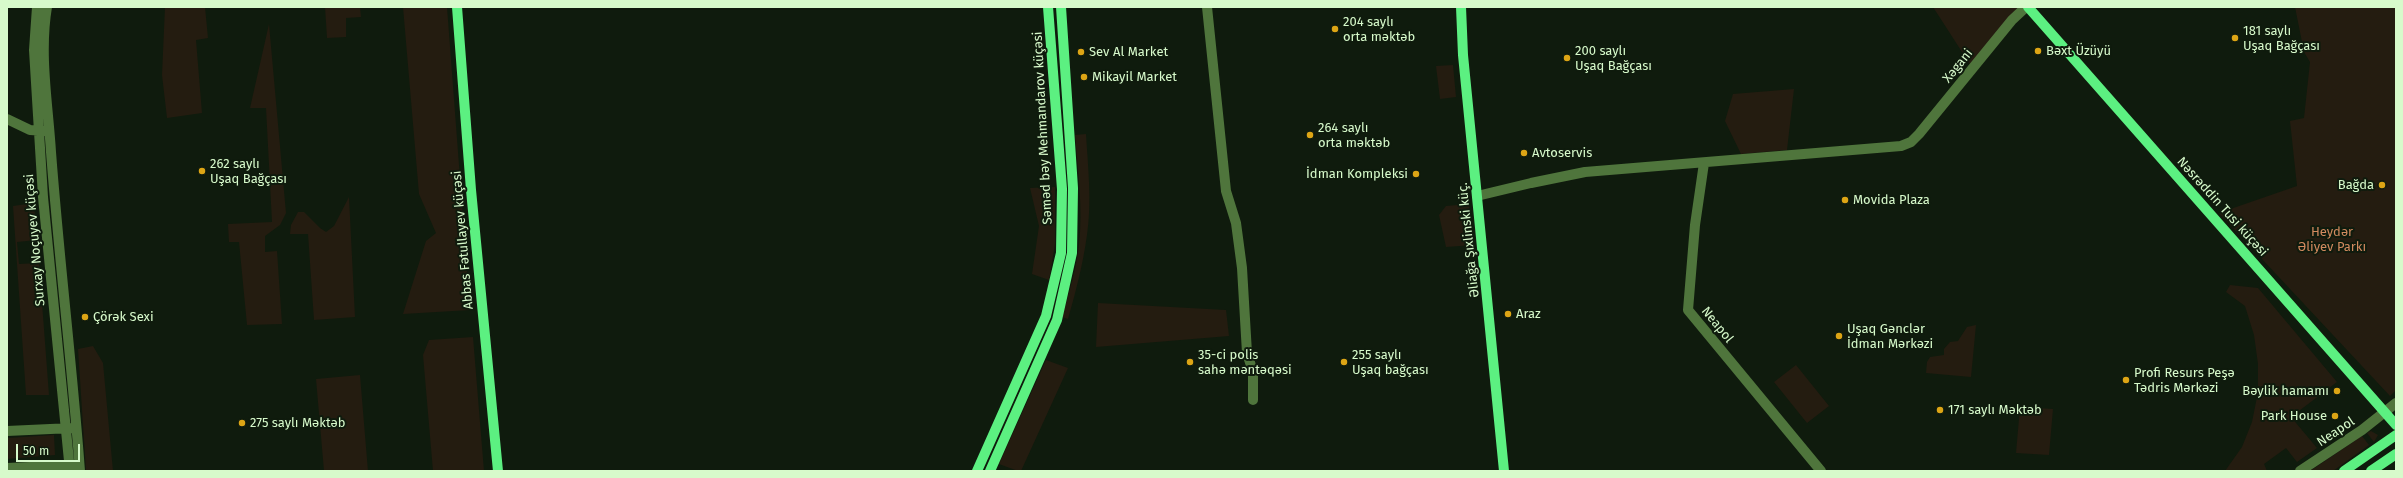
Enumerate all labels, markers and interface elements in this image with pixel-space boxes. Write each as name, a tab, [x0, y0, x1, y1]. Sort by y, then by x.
place label: 204 saylı orta məktəb	[1343, 14, 1415, 45]
place label: 181 saylı Uşaq Bağçası	[2243, 23, 2320, 54]
marker: 204 saylı orta məktəb	[1330, 24, 1340, 34]
street label: Səməd bəy Mehmandarov küçəsi	[1030, 31, 1056, 225]
marker: 181 saylı Uşaq Bağçası	[2230, 33, 2240, 43]
place label: 200 saylı Uşaq Bağçası	[1575, 43, 1652, 74]
place label: Bəxt Üzüyü	[2046, 43, 2111, 59]
place label: Sev Al Market	[1089, 44, 1168, 60]
street label: Xəgani	[1940, 46, 1976, 86]
marker: Bəxt Üzüyü	[2033, 46, 2043, 56]
marker: Sev Al Market	[1076, 47, 1086, 57]
marker: 200 saylı Uşaq Bağçası	[1562, 53, 1572, 63]
place label: Mikayil Market	[1092, 69, 1177, 85]
marker: Mikayil Market	[1079, 72, 1089, 82]
place label: 264 saylı orta məktəb	[1318, 120, 1390, 151]
marker: 264 saylı orta məktəb	[1305, 130, 1315, 140]
place label: Avtoservis	[1532, 145, 1592, 161]
marker: Avtoservis	[1519, 148, 1529, 158]
street label: Nəsrəddin Tusi küçəsi	[2173, 154, 2271, 260]
place label: 262 saylı Uşaq Bağçası	[210, 156, 287, 187]
marker: 262 saylı Uşaq Bağçası	[197, 166, 207, 176]
place label: İdman Kompleksi	[1306, 166, 1408, 182]
marker: İdman Kompleksi	[1411, 169, 1421, 179]
street label: Abbas Fətullayev küçəsi	[449, 170, 477, 310]
street label: Surxay Noçuyev küçəsi	[21, 173, 49, 307]
place label: Bağda	[2338, 177, 2374, 193]
marker: Bağda	[2377, 180, 2387, 190]
street label: Əliağa Şıxlinski küç.	[1455, 182, 1483, 298]
place label: Movida Plaza	[1853, 192, 1930, 208]
marker: Movida Plaza	[1840, 195, 1850, 205]
park label: Heydər Əliyev Parkı	[2298, 224, 2366, 255]
street label: Neapol	[1698, 304, 1736, 346]
place label: Araz	[1516, 306, 1541, 322]
place label: Çörək Sexi	[93, 309, 154, 325]
marker: Araz	[1503, 309, 1513, 319]
marker: Çörək Sexi	[80, 312, 90, 322]
place label: Uşaq Gənclər İdman Mərkəzi	[1847, 321, 1933, 352]
marker: Uşaq Gənclər İdman Mərkəzi	[1834, 331, 1844, 341]
place label: 35-ci polis sahə məntəqəsi	[1198, 347, 1292, 378]
place label: 255 saylı Uşaq bağçası	[1352, 347, 1429, 378]
marker: 35-ci polis sahə məntəqəsi	[1185, 357, 1195, 367]
marker: 255 saylı Uşaq bağçası	[1339, 357, 1349, 367]
place label: Profi Resurs Peşə Tədris Mərkəzi	[2134, 365, 2235, 396]
marker: Profi Resurs Peşə Tədris Mərkəzi	[2121, 375, 2131, 385]
place label: Bəylik hamamı	[2242, 383, 2329, 399]
marker: Bəylik hamamı	[2332, 386, 2342, 396]
place label: 171 saylı Məktəb	[1948, 402, 2042, 418]
marker: 171 saylı Məktəb	[1935, 405, 1945, 415]
place label: Park House	[2261, 408, 2327, 424]
marker: Park House	[2330, 411, 2340, 421]
street label: Neapol	[2314, 414, 2358, 450]
place label: 275 saylı Məktəb	[250, 415, 345, 431]
marker: 275 saylı Məktəb	[237, 418, 247, 428]
scale bar	[18, 436, 82, 462]
text: 50 m	[23, 444, 49, 458]

